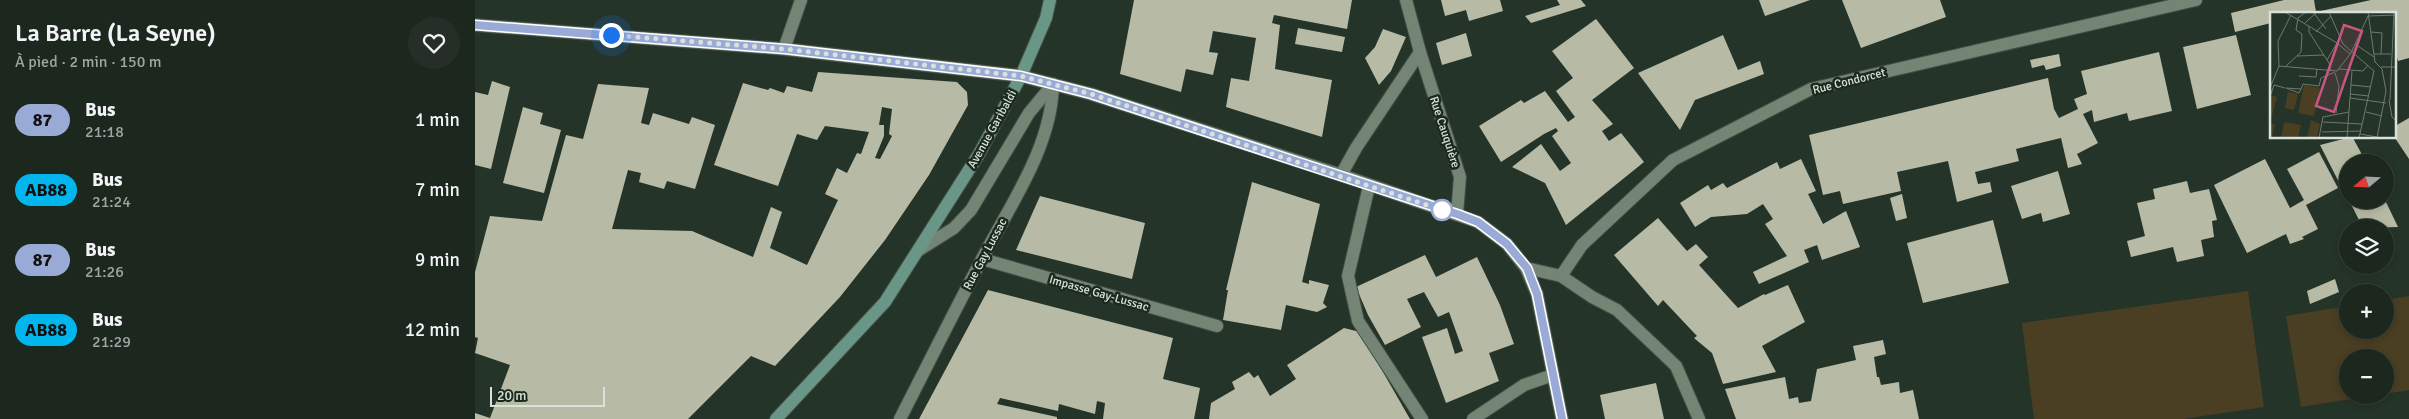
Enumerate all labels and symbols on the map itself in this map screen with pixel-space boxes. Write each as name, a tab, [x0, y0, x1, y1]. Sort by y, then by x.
inset map	[2270, 12, 2397, 139]
your location	[599, 23, 624, 48]
street label: Rue Condorcet	[1811, 65, 1887, 98]
street label: Avenue Garibaldi	[965, 87, 1020, 171]
street label: Rue Cauquière	[1426, 95, 1463, 170]
north arrow	[2339, 154, 2394, 209]
unlabelled marker	[1431, 199, 1453, 221]
street label: Rue Gay Lussac	[960, 216, 1011, 293]
street label: Impasse Gay-Lussac	[1047, 272, 1151, 315]
scale bar	[490, 384, 605, 407]

